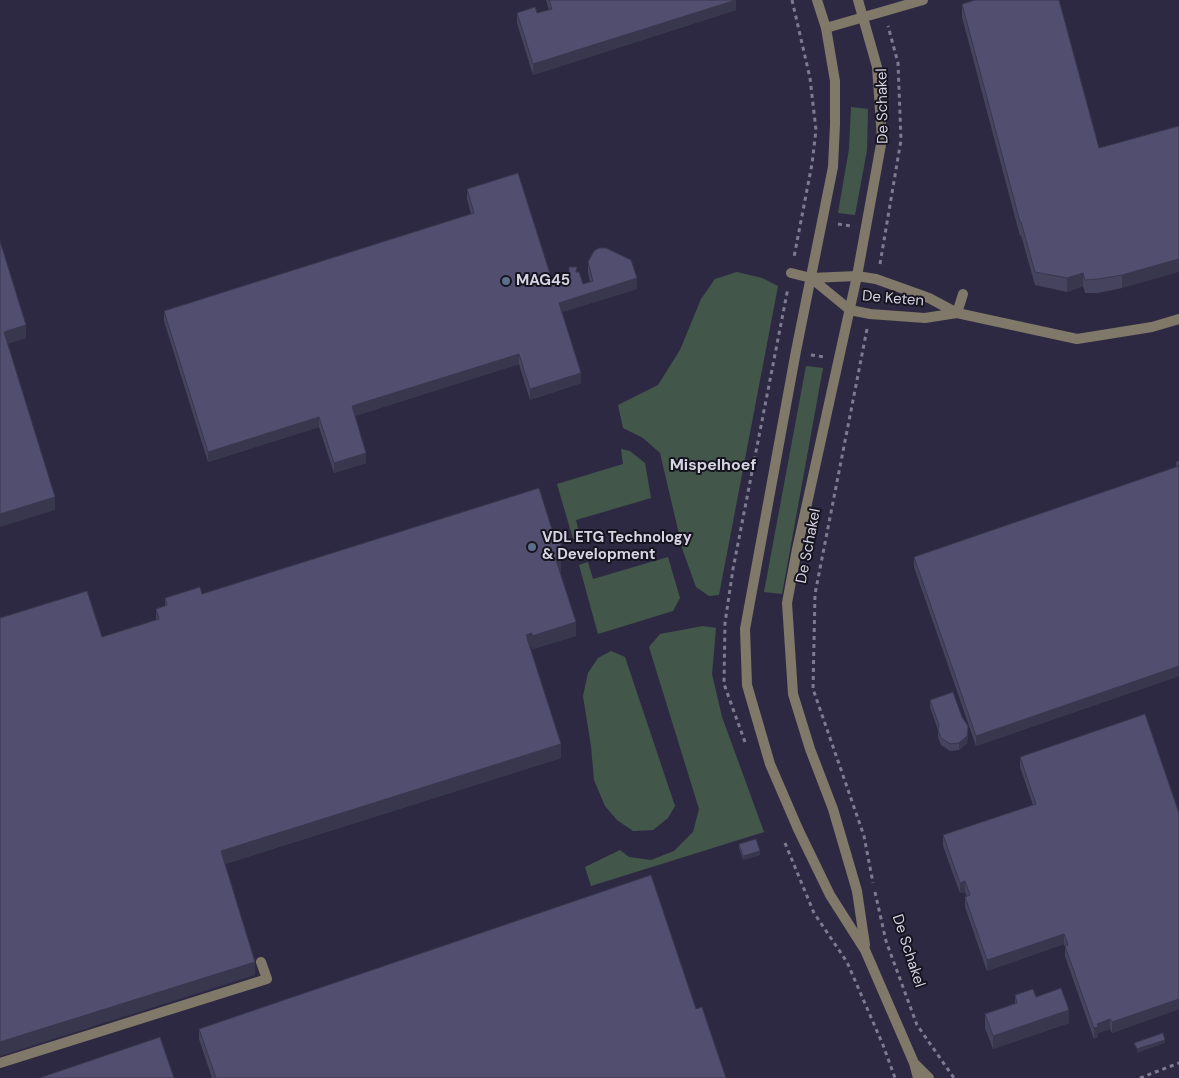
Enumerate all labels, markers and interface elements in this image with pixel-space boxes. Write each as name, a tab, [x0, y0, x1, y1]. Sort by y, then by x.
street label: De Schakel	[873, 68, 893, 144]
place label: MAG45	[516, 272, 570, 290]
marker: MAG45	[500, 275, 512, 287]
street label: De Keten	[861, 287, 925, 311]
district label: Mispelhoef	[670, 456, 756, 476]
street label: De Schakel	[793, 507, 825, 585]
place label: VDL ETG Technology & Development	[542, 529, 692, 564]
marker: VDL ETG Technology & Development	[526, 541, 538, 553]
street label: De Schakel	[888, 912, 928, 990]

